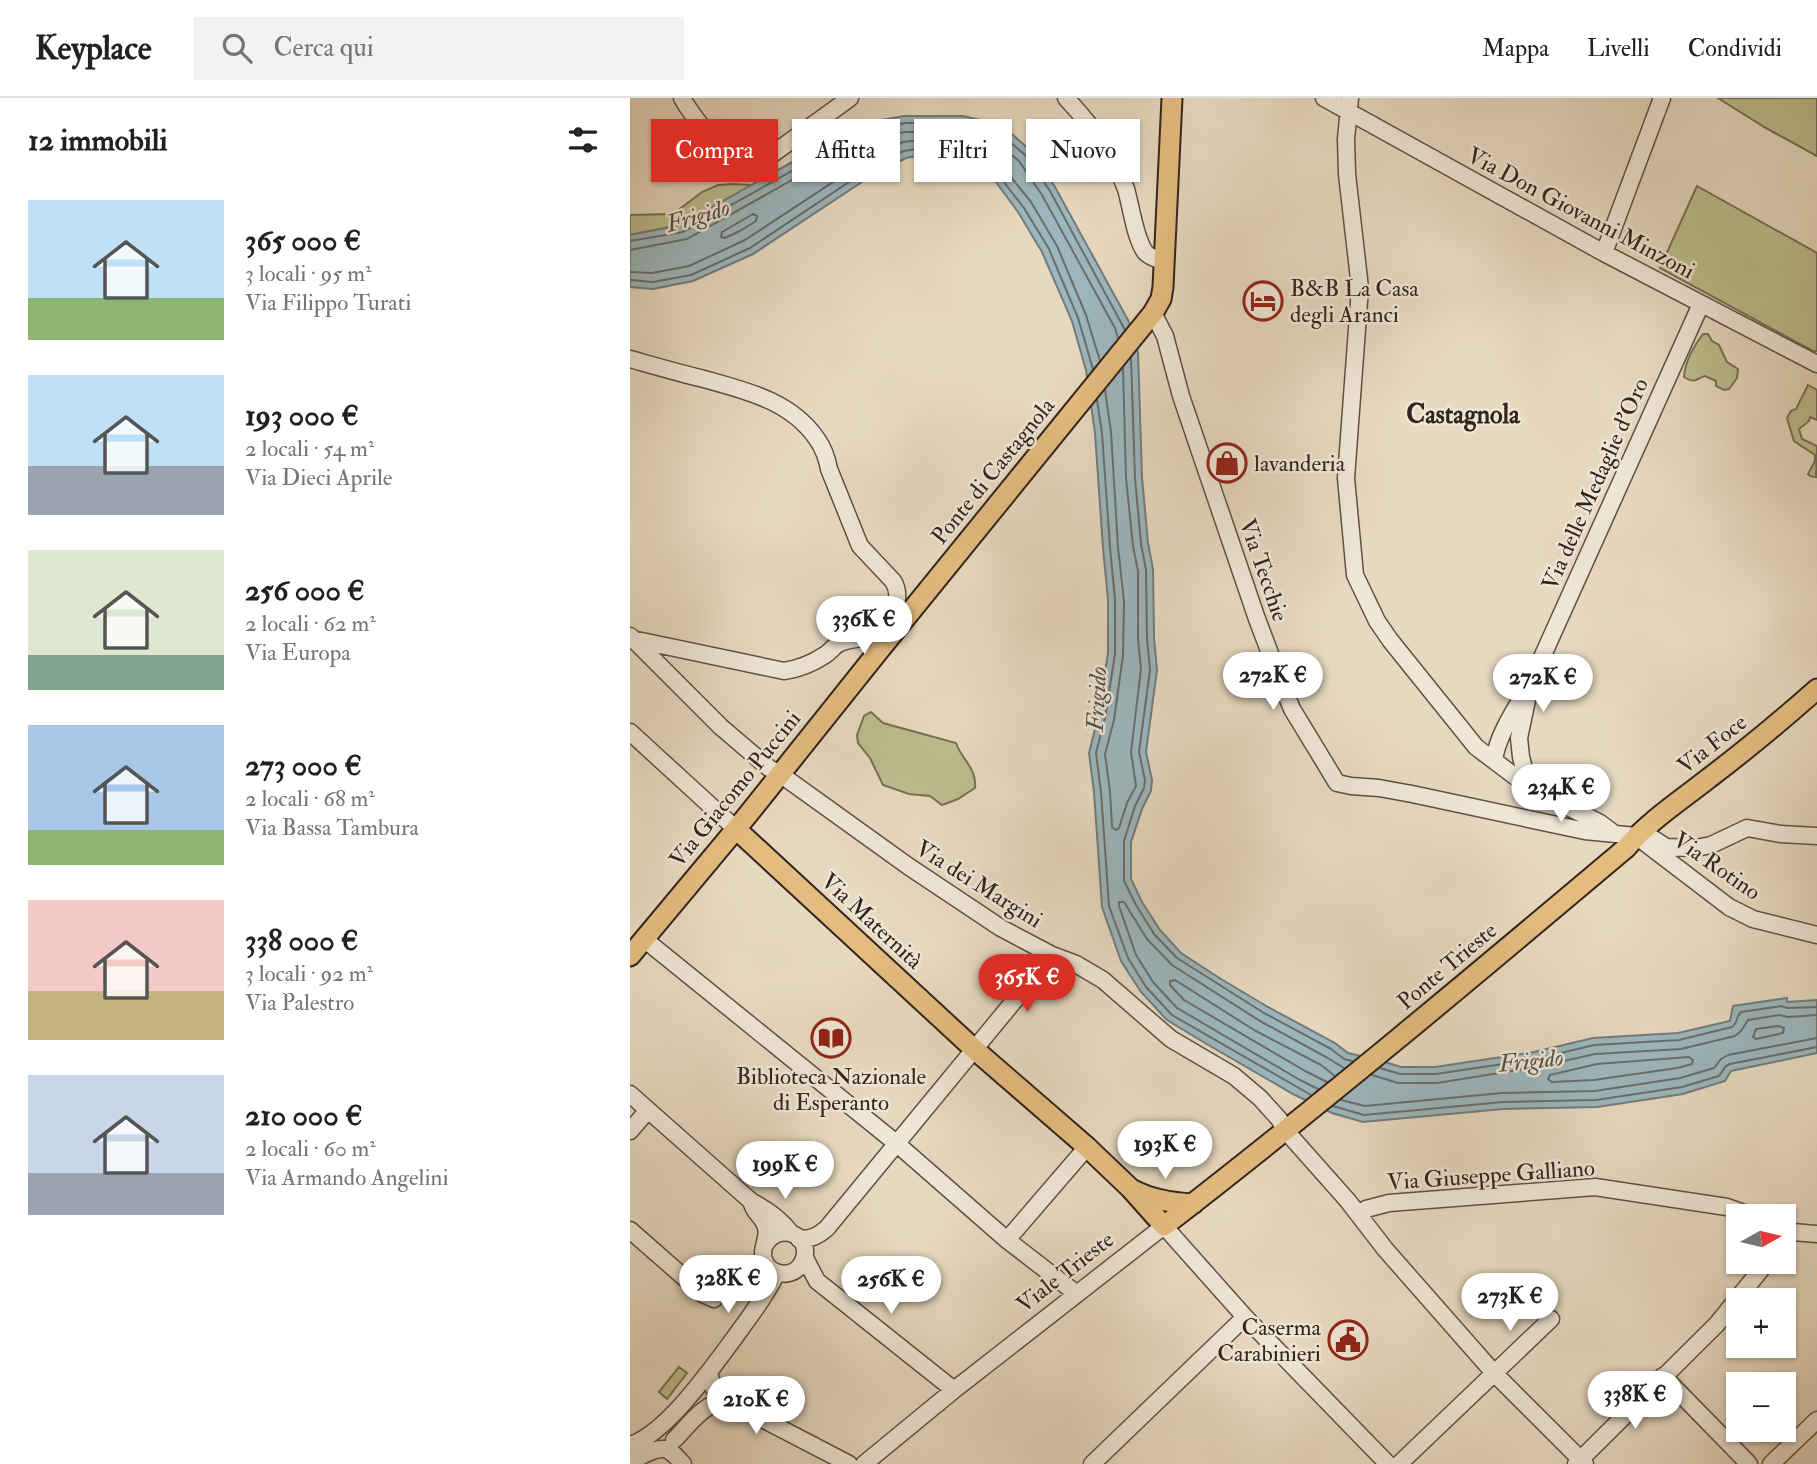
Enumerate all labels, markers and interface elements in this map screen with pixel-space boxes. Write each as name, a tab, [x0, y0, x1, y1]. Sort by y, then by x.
search box	[194, 17, 684, 80]
text: Keyplace	[35, 28, 152, 69]
icon: search	[218, 29, 256, 67]
text: Cerca qui	[274, 32, 374, 64]
text: Mappa	[1482, 33, 1549, 64]
text: Livelli	[1587, 33, 1650, 64]
text: Condividi	[1688, 33, 1782, 64]
chip: Compra	[651, 119, 778, 182]
chip: Affitta	[792, 119, 900, 182]
chip: Filtri	[914, 119, 1012, 182]
chip: Nuovo	[1026, 119, 1140, 182]
icon: filters	[564, 121, 602, 159]
text: 12 immobili	[28, 122, 167, 159]
street label: Via Don Giovanni Minzoni	[1462, 141, 1700, 285]
water label: Frigido	[662, 192, 733, 240]
text: 365 000 €	[245, 222, 361, 259]
icon: home	[84, 228, 168, 312]
text: 3 locali · 95 m²	[245, 259, 372, 288]
place label: B&B La Casa degli Aranci	[1290, 274, 1419, 329]
hotel icon: B&B La Casa degli Aranci	[1242, 280, 1284, 322]
text: Via Filippo Turati	[245, 288, 411, 317]
street label: Via delle Medaglie d'Oro	[1535, 373, 1655, 595]
street label: Ponte di Castagnola	[925, 391, 1061, 550]
text: 193 000 €	[245, 397, 359, 434]
district label: Castagnola	[1406, 399, 1521, 432]
icon: home	[84, 403, 168, 487]
text: 2 locali · 54 m²	[245, 434, 374, 463]
shop icon: lavanderia	[1206, 442, 1248, 484]
place label: lavanderia	[1254, 449, 1346, 478]
text: Via Dieci Aprile	[245, 463, 392, 492]
street label: Via Tecchie	[1233, 515, 1295, 625]
text: 256 000 €	[245, 572, 365, 609]
icon: home	[84, 578, 168, 662]
pin: 336K €	[807, 596, 921, 656]
text: 336K €	[832, 604, 896, 633]
text: 2 locali · 62 m²	[245, 609, 376, 638]
text: Via Europa	[245, 638, 351, 667]
pin: 272K €	[1216, 652, 1330, 712]
pin: 272K €	[1486, 654, 1600, 714]
text: 272K €	[1239, 660, 1307, 689]
text: 272K €	[1509, 662, 1577, 691]
water label: Frigido	[1080, 666, 1114, 733]
street label: Via Giacomo Puccini	[663, 705, 807, 873]
street label: Via Foce	[1671, 708, 1753, 780]
text: 273 000 €	[245, 747, 362, 784]
icon: home	[84, 753, 168, 837]
pin: 234K €	[1504, 764, 1618, 824]
text: 234K €	[1527, 772, 1595, 801]
text: 2 locali · 68 m²	[245, 784, 375, 813]
text: Via Bassa Tambura	[245, 813, 419, 842]
street label: Via Rotino	[1668, 825, 1766, 907]
street label: Via dei Margini	[910, 834, 1048, 934]
street label: Via Maternità	[815, 867, 929, 976]
street label: Ponte Trieste	[1391, 916, 1503, 1016]
text: 338 000 €	[245, 922, 358, 959]
icon: home	[84, 928, 168, 1012]
pin: 365K €	[970, 954, 1084, 1014]
text: 3 locali · 92 m²	[245, 959, 373, 988]
text: 365K €	[995, 962, 1059, 991]
text: Via Palestro	[245, 988, 354, 1017]
library icon: Biblioteca Nazionale di Esperanto	[810, 1017, 852, 1059]
water label: Frigido	[1496, 1042, 1565, 1080]
place label: Biblioteca Nazionale di Esperanto	[736, 1062, 926, 1118]
text: 210 000 €	[245, 1097, 362, 1134]
icon: home	[84, 1103, 168, 1187]
pin: 193K €	[1108, 1122, 1222, 1181]
text: 193K €	[1133, 1129, 1197, 1158]
text: 2 locali · 60 m²	[245, 1134, 376, 1163]
pin: 199K €	[728, 1142, 842, 1201]
text: 199K €	[752, 1149, 818, 1178]
street label: Via Giuseppe Galliano	[1386, 1153, 1596, 1198]
text: Via Armando Angelini	[245, 1163, 449, 1192]
north arrow	[1726, 1204, 1796, 1274]
map controls	[1726, 1204, 1796, 1442]
street label: Viale Trieste	[1010, 1225, 1120, 1319]
pin: 328K €	[671, 1256, 785, 1315]
pin: 256K €	[834, 1256, 948, 1316]
text: 328K €	[695, 1263, 761, 1292]
text: 256K €	[857, 1264, 925, 1293]
pin: 273K €	[1453, 1274, 1567, 1333]
text: 273K €	[1477, 1281, 1543, 1310]
button: +	[1726, 1288, 1796, 1358]
place label: Caserma Carabinieri	[1217, 1313, 1322, 1368]
public building icon: Caserma Carabinieri	[1327, 1319, 1369, 1361]
pin: 338K €	[1578, 1372, 1692, 1431]
button: −	[1726, 1372, 1796, 1442]
pin: 210K €	[699, 1376, 813, 1436]
text: 338K €	[1604, 1379, 1666, 1408]
text: 210K €	[723, 1384, 789, 1413]

